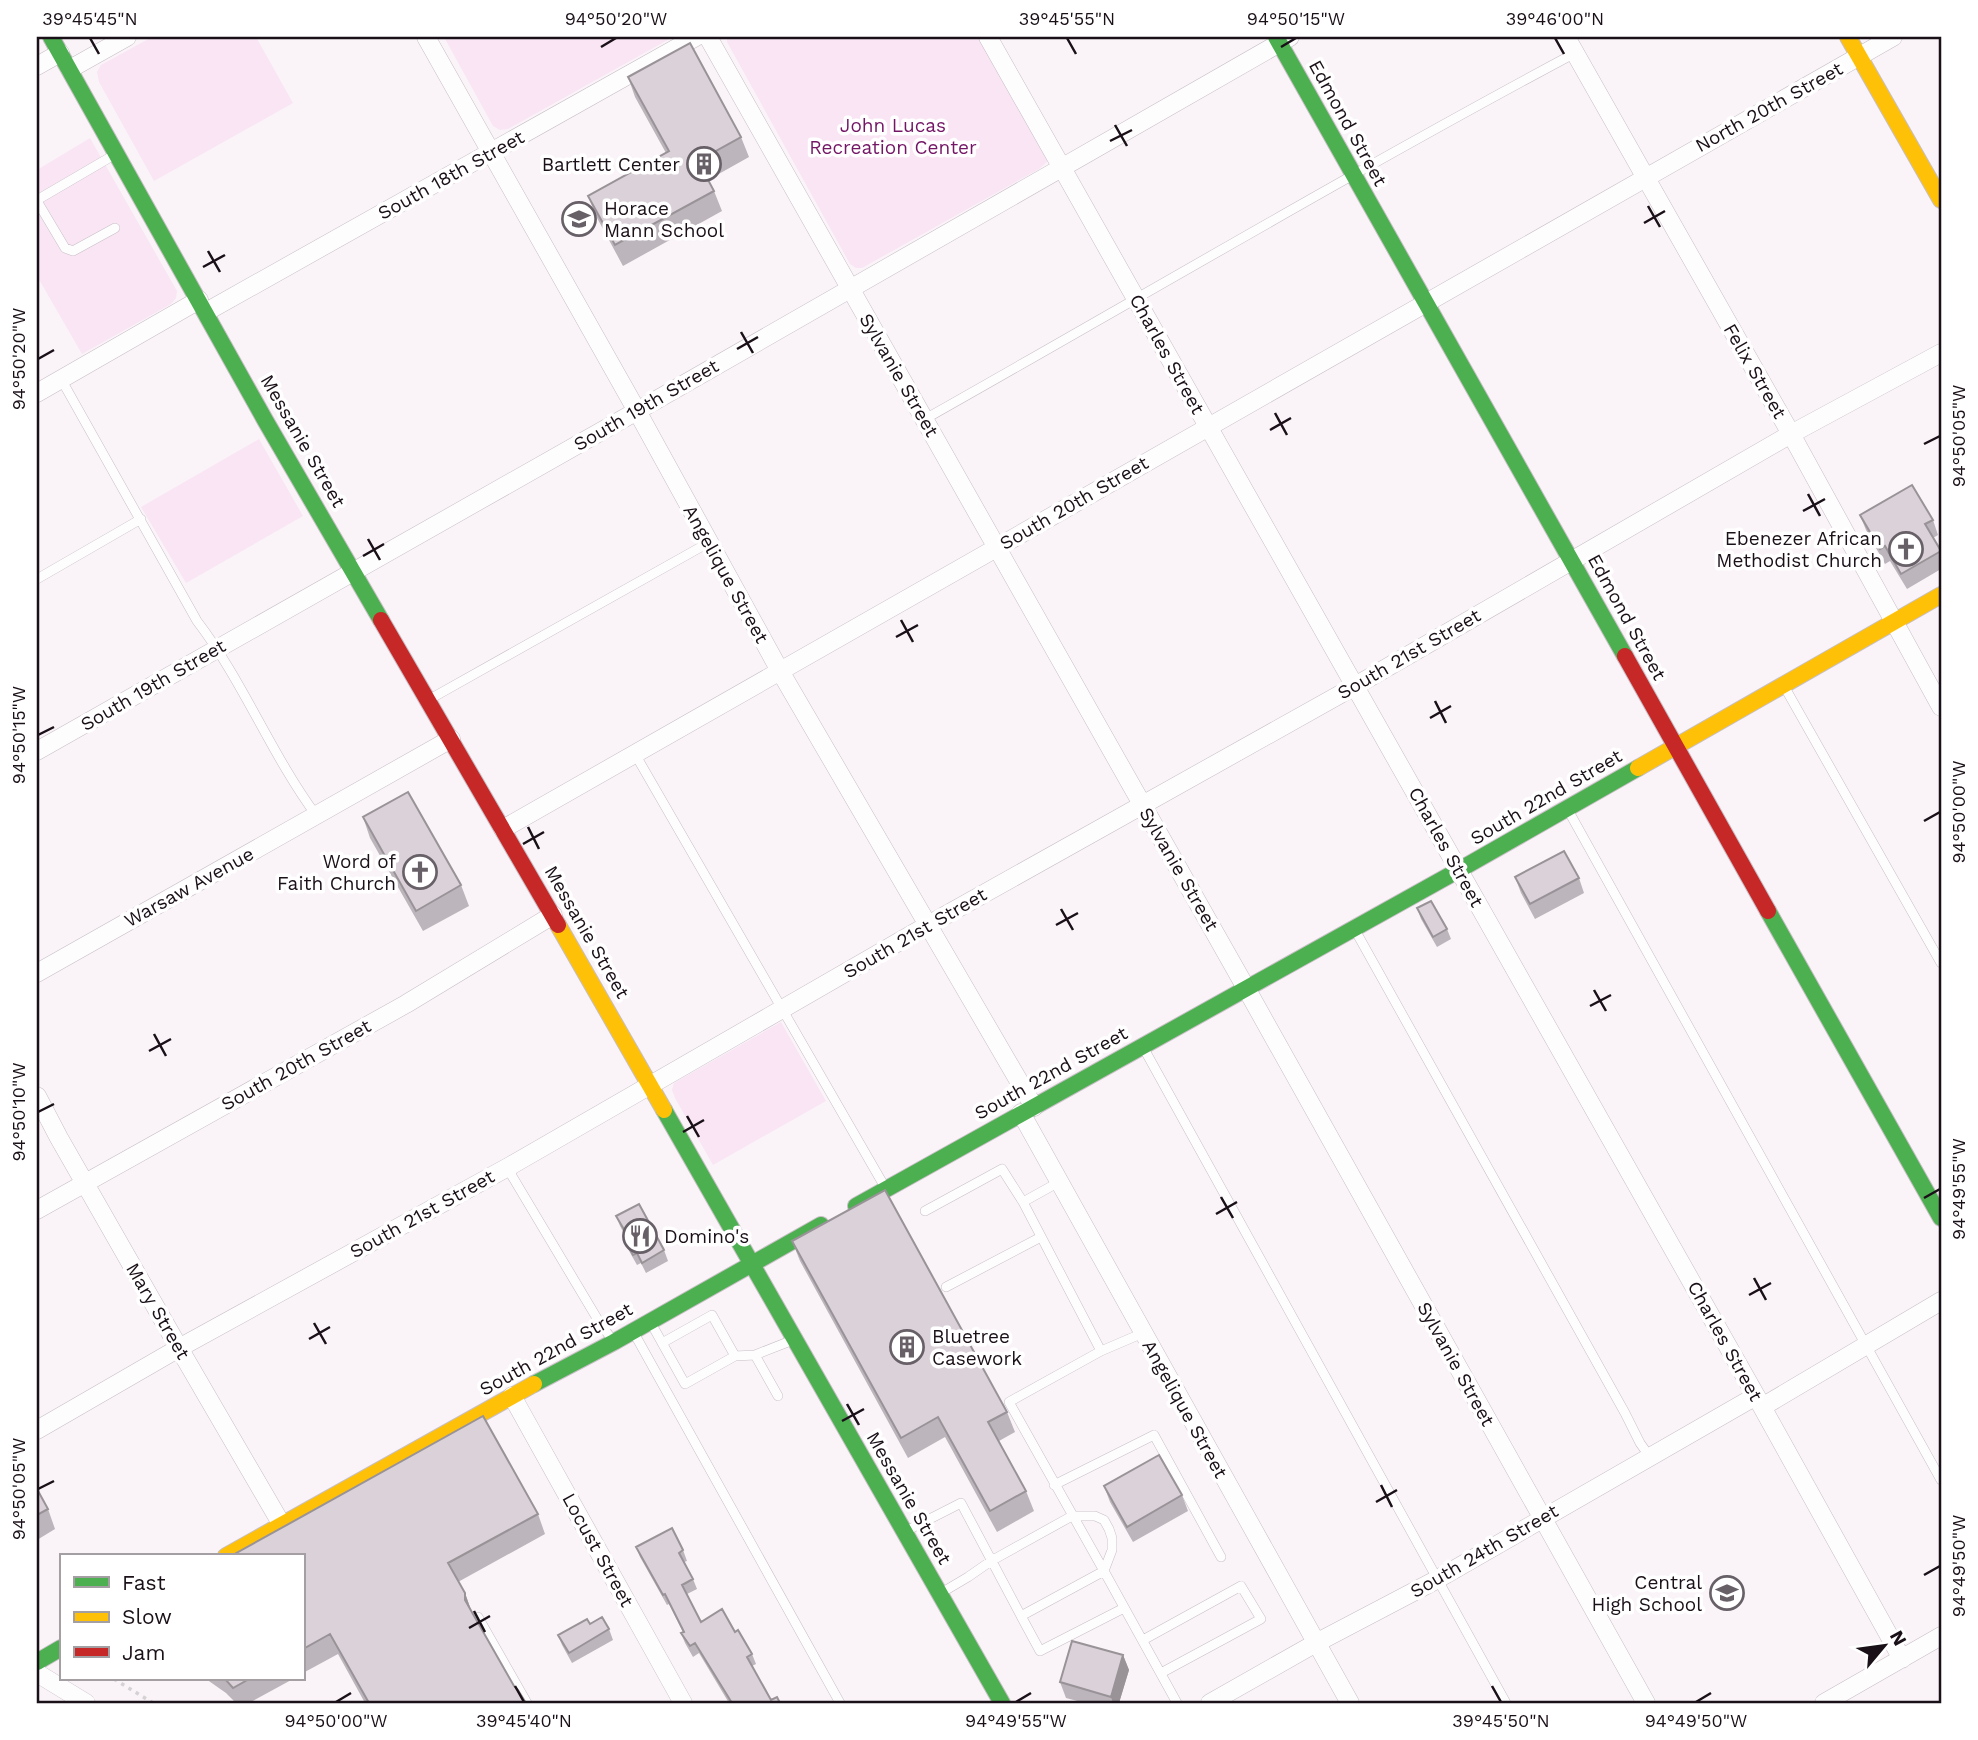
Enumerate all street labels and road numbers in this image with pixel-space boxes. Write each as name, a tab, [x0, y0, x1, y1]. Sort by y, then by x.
street label: Edmond Street	[1304, 56, 1392, 190]
street label: North 20th Street	[1691, 57, 1847, 157]
street label: South 18th Street	[374, 125, 528, 225]
street label: Charles Street	[1125, 290, 1209, 418]
street label: Sylvanie Street	[854, 309, 944, 441]
street label: Felix Street	[1719, 319, 1791, 423]
street label: South 19th Street	[569, 354, 723, 456]
street label: Messanie Street	[256, 371, 350, 511]
street label: South 20th Street	[996, 451, 1152, 555]
street label: Angelique Street	[678, 501, 774, 647]
street label: Edmond Street	[1583, 550, 1671, 684]
street label: South 21st Street	[1333, 604, 1485, 704]
street label: South 19th Street	[76, 634, 230, 736]
street label: South 22nd Street	[1466, 744, 1626, 850]
street label: Charles Street	[1404, 783, 1488, 911]
street label: Sylvanie Street	[1134, 803, 1224, 935]
street label: Warsaw Avenue	[120, 842, 258, 932]
street label: Messanie Street	[540, 862, 634, 1002]
street label: South 21st Street	[839, 883, 991, 983]
street label: South 20th Street	[217, 1014, 375, 1116]
street label: South 22nd Street	[971, 1021, 1131, 1125]
street label: South 21st Street	[346, 1165, 498, 1263]
street label: Mary Street	[121, 1259, 195, 1363]
street label: Charles Street	[1683, 1277, 1767, 1405]
street label: South 22nd Street	[476, 1297, 636, 1401]
street label: Sylvanie Street	[1412, 1298, 1500, 1430]
street label: Angelique Street	[1137, 1336, 1233, 1482]
street label: Messanie Street	[862, 1428, 956, 1568]
street label: Locust Street	[557, 1489, 639, 1611]
street label: South 24th Street	[1406, 1499, 1562, 1603]

